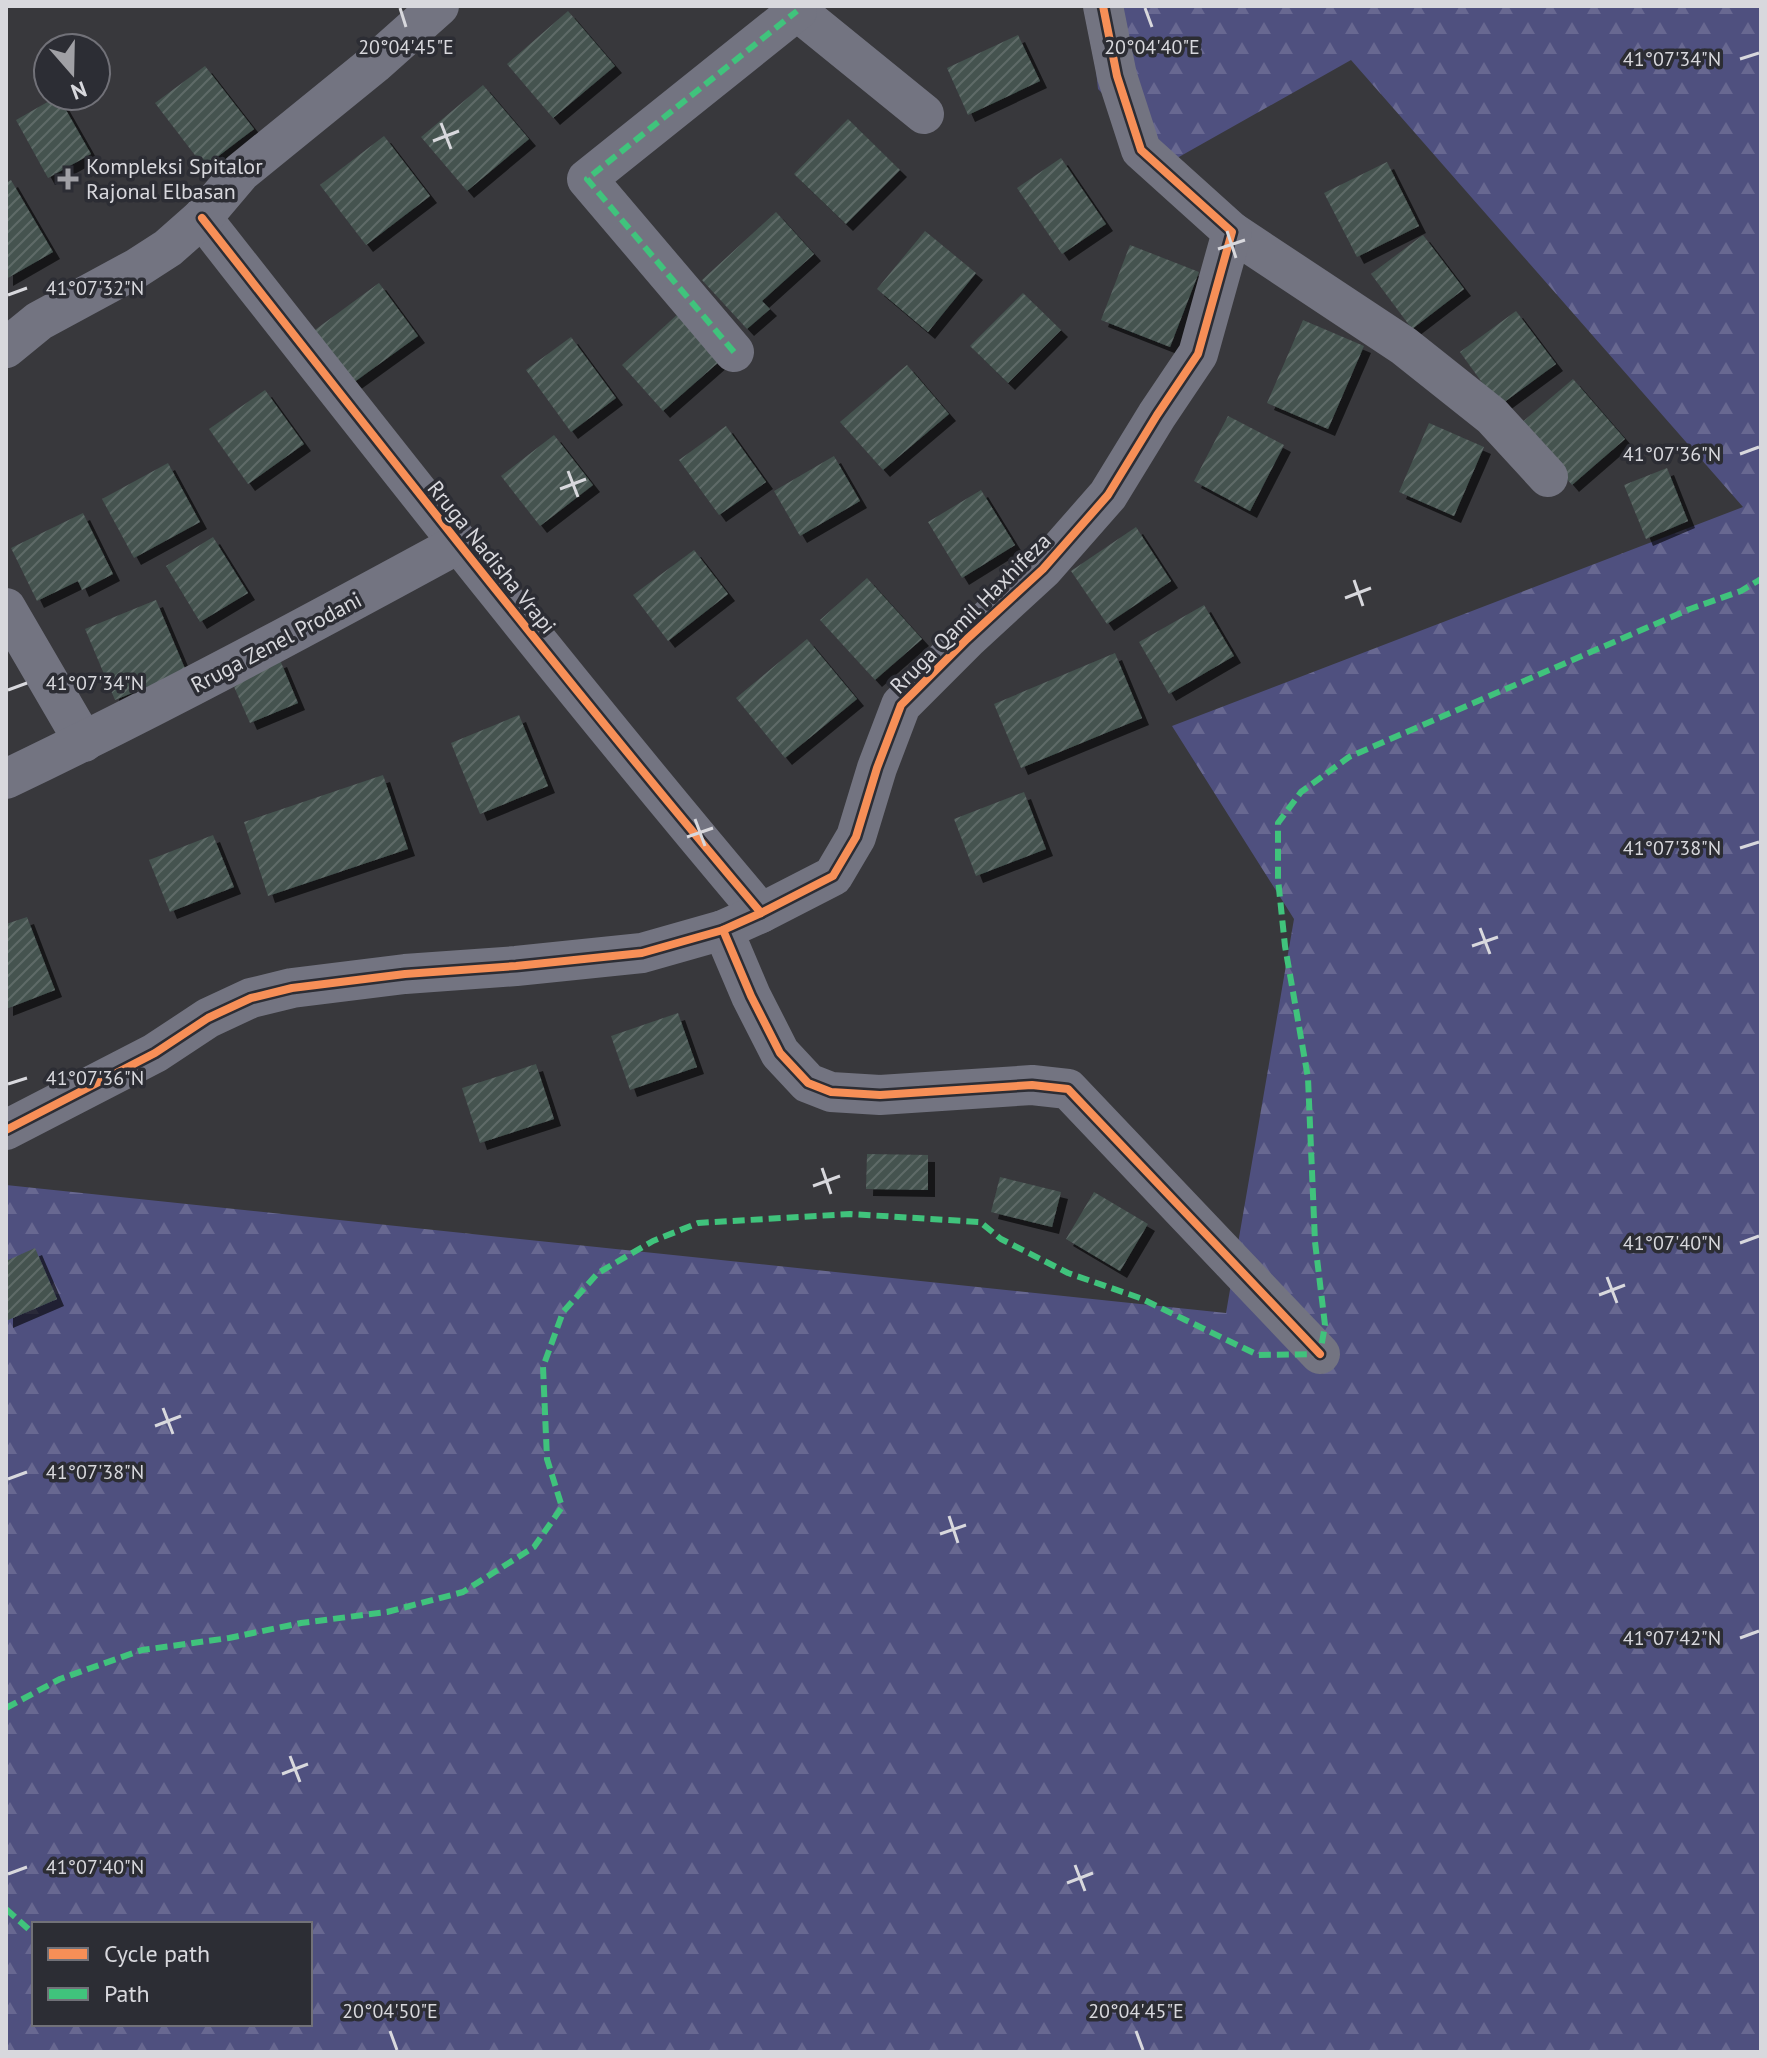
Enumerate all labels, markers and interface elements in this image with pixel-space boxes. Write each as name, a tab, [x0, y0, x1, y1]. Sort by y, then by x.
north arrow	[32, 32, 112, 112]
text: 20°04'45"E	[358, 34, 454, 60]
text: 20°04'40"E	[1104, 34, 1200, 60]
text: 41°07'34"N	[1623, 46, 1721, 72]
text: N	[67, 75, 90, 106]
place label: Kompleksi Spitalor Rajonal Elbasan	[86, 152, 263, 205]
marker: Kompleksi Spitalor Rajonal Elbasan	[57, 168, 79, 190]
text: 41°07'32"N	[46, 275, 144, 301]
text: 41°07'36"N	[1623, 441, 1721, 467]
street label: Rruga Nadisha Vrapi	[422, 475, 562, 639]
street label: Rruga Qamil Haxhifeza	[884, 527, 1056, 699]
street label: Rruga Zenel Prodani	[186, 585, 366, 699]
text: 41°07'34"N	[46, 670, 144, 696]
text: 41°07'38"N	[1623, 835, 1721, 861]
text: 41°07'36"N	[46, 1065, 144, 1091]
text: 41°07'40"N	[1623, 1230, 1721, 1256]
text: 41°07'38"N	[46, 1459, 144, 1485]
text: 41°07'42"N	[1623, 1625, 1721, 1651]
text: 41°07'40"N	[46, 1854, 144, 1880]
legend	[32, 1922, 312, 2026]
text: Cycle path	[104, 1938, 210, 1969]
text: Path	[104, 1978, 150, 2009]
text: 20°04'50"E	[342, 1998, 438, 2024]
text: 20°04'45"E	[1088, 1998, 1184, 2024]

